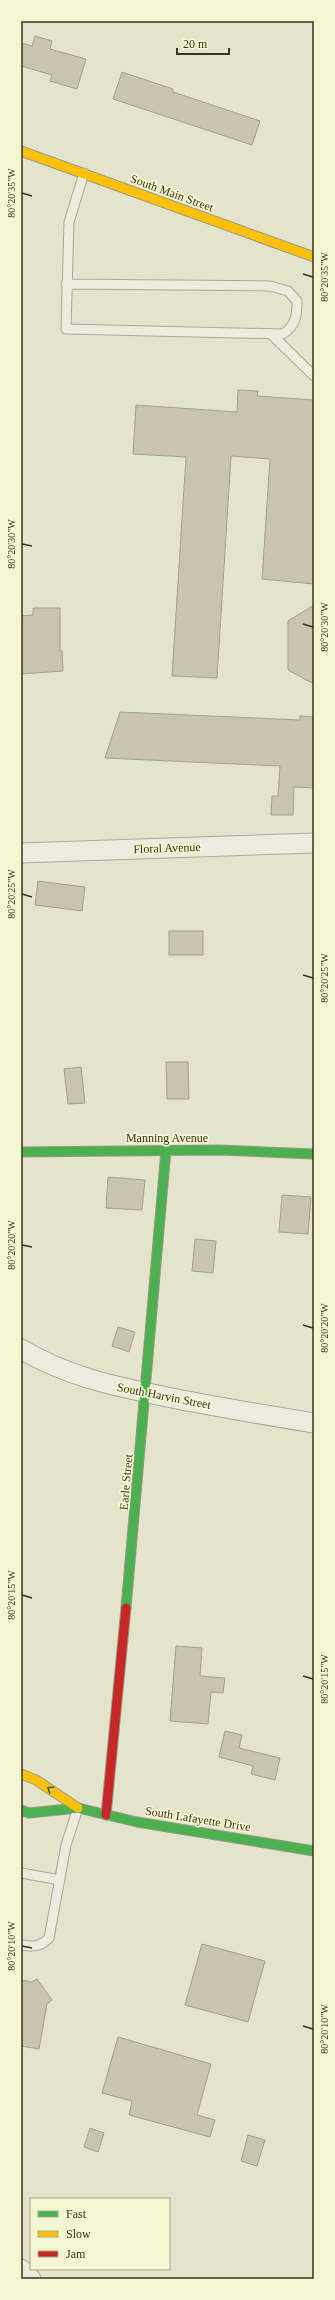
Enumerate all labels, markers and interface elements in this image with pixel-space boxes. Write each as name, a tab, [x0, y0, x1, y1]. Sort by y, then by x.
scale bar	[177, 30, 229, 56]
text: 20 m	[183, 37, 208, 51]
text: 80°20'35"W	[6, 168, 17, 218]
street label: South Main Street	[129, 171, 216, 215]
text: 80°20'35"W	[319, 252, 330, 302]
text: 80°20'30"W	[6, 519, 17, 569]
text: 80°20'30"W	[319, 602, 330, 652]
street label: Floral Avenue	[133, 840, 201, 856]
text: 80°20'25"W	[6, 869, 17, 919]
text: 80°20'25"W	[319, 953, 330, 1003]
street label: Manning Avenue	[126, 1131, 208, 1145]
text: 80°20'20"W	[6, 1220, 17, 1270]
text: 80°20'20"W	[319, 1303, 330, 1353]
street label: South Harvin Street	[116, 1380, 213, 1412]
street label: Earle Street	[117, 1453, 135, 1511]
text: 80°20'15"W	[6, 1570, 17, 1620]
text: 80°20'15"W	[319, 1654, 330, 1704]
one-way arrow	[48, 1787, 55, 1794]
street label: South Lafayette Drive	[144, 1804, 252, 1834]
text: 80°20'10"W	[6, 1921, 17, 1971]
text: 80°20'10"W	[319, 2004, 330, 2054]
legend	[30, 2198, 170, 2270]
text: Fast	[66, 2207, 87, 2221]
text: Slow	[66, 2227, 91, 2241]
text: Jam	[66, 2247, 86, 2261]

